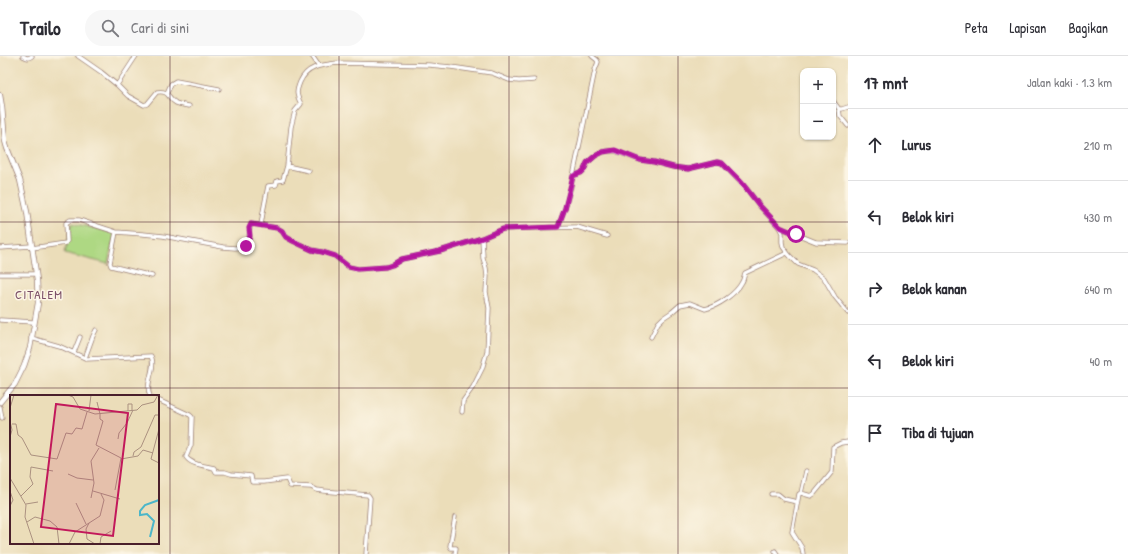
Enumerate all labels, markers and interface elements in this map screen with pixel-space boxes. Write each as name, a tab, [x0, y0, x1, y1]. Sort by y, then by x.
search box	[85, 10, 365, 46]
text: Trailo	[20, 15, 61, 41]
icon: search	[99, 17, 121, 39]
text: Cari di sini	[131, 17, 189, 38]
text: Peta	[965, 18, 987, 37]
text: Lapisan	[1009, 18, 1046, 37]
text: Bagikan	[1068, 18, 1108, 37]
map controls	[800, 68, 836, 140]
button: +	[800, 68, 836, 104]
text: 17 mnt	[864, 71, 908, 94]
text: Jalan kaki · 1.3 km	[1027, 73, 1112, 91]
button: −	[800, 104, 836, 140]
icon: ahead	[864, 134, 886, 156]
text: Lurus	[902, 134, 931, 155]
text: 210 m	[1084, 136, 1112, 154]
icon: left	[864, 206, 886, 228]
text: Belok kiri	[902, 206, 954, 227]
text: 430 m	[1084, 208, 1112, 226]
route start	[787, 225, 805, 243]
route end	[237, 237, 255, 255]
icon: right	[864, 278, 886, 300]
text: Belok kanan	[902, 278, 967, 299]
text: 640 m	[1084, 280, 1112, 298]
district label: CITALEM	[15, 285, 63, 303]
icon: left	[864, 350, 886, 372]
text: Belok kiri	[902, 350, 954, 371]
text: 40 m	[1089, 352, 1112, 370]
inset map	[10, 395, 159, 544]
icon: arrive	[864, 422, 886, 444]
text: Tiba di tujuan	[902, 422, 974, 443]

